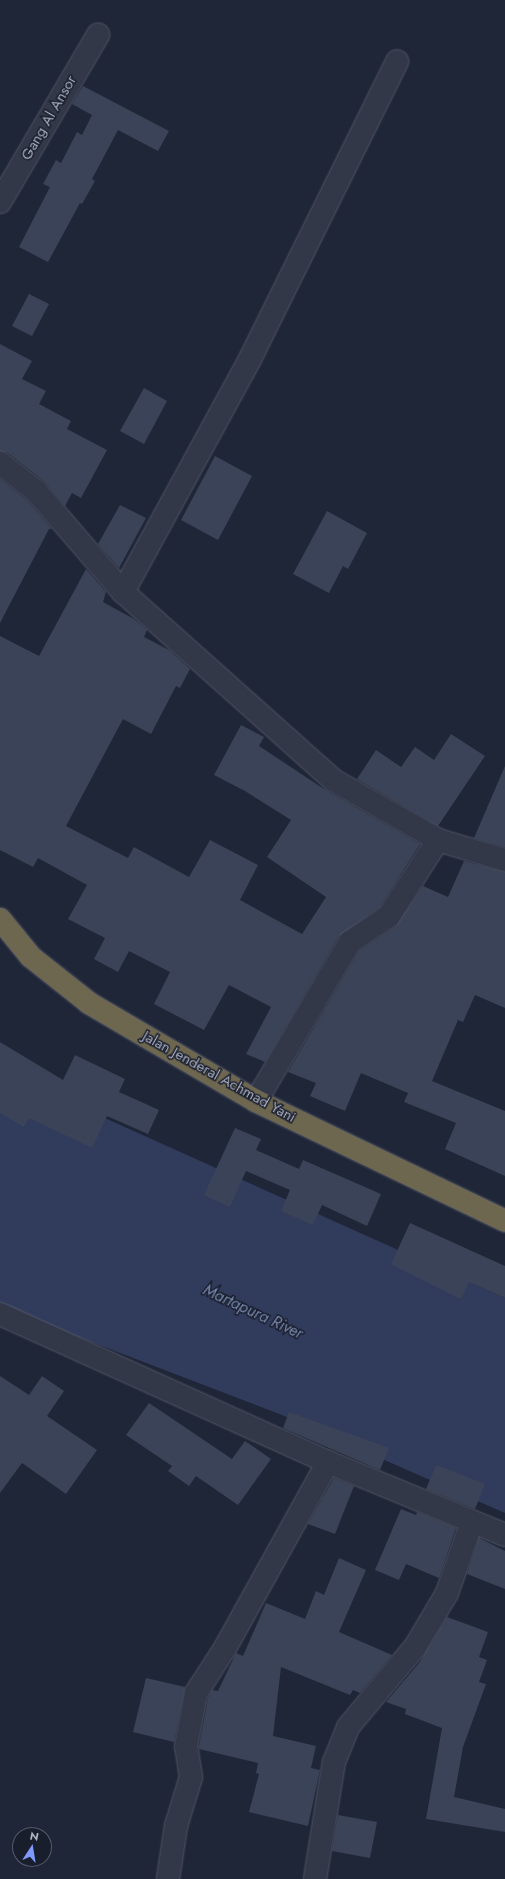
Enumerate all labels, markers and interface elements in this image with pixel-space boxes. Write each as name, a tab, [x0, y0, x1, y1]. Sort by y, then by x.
street label: Gang Al Ansor	[18, 72, 80, 164]
street label: Jalan Jenderal Achmad Yani	[139, 1027, 299, 1127]
water label: Martapura River	[200, 1280, 306, 1344]
north arrow	[12, 1827, 52, 1867]
text: N	[28, 1828, 40, 1845]

